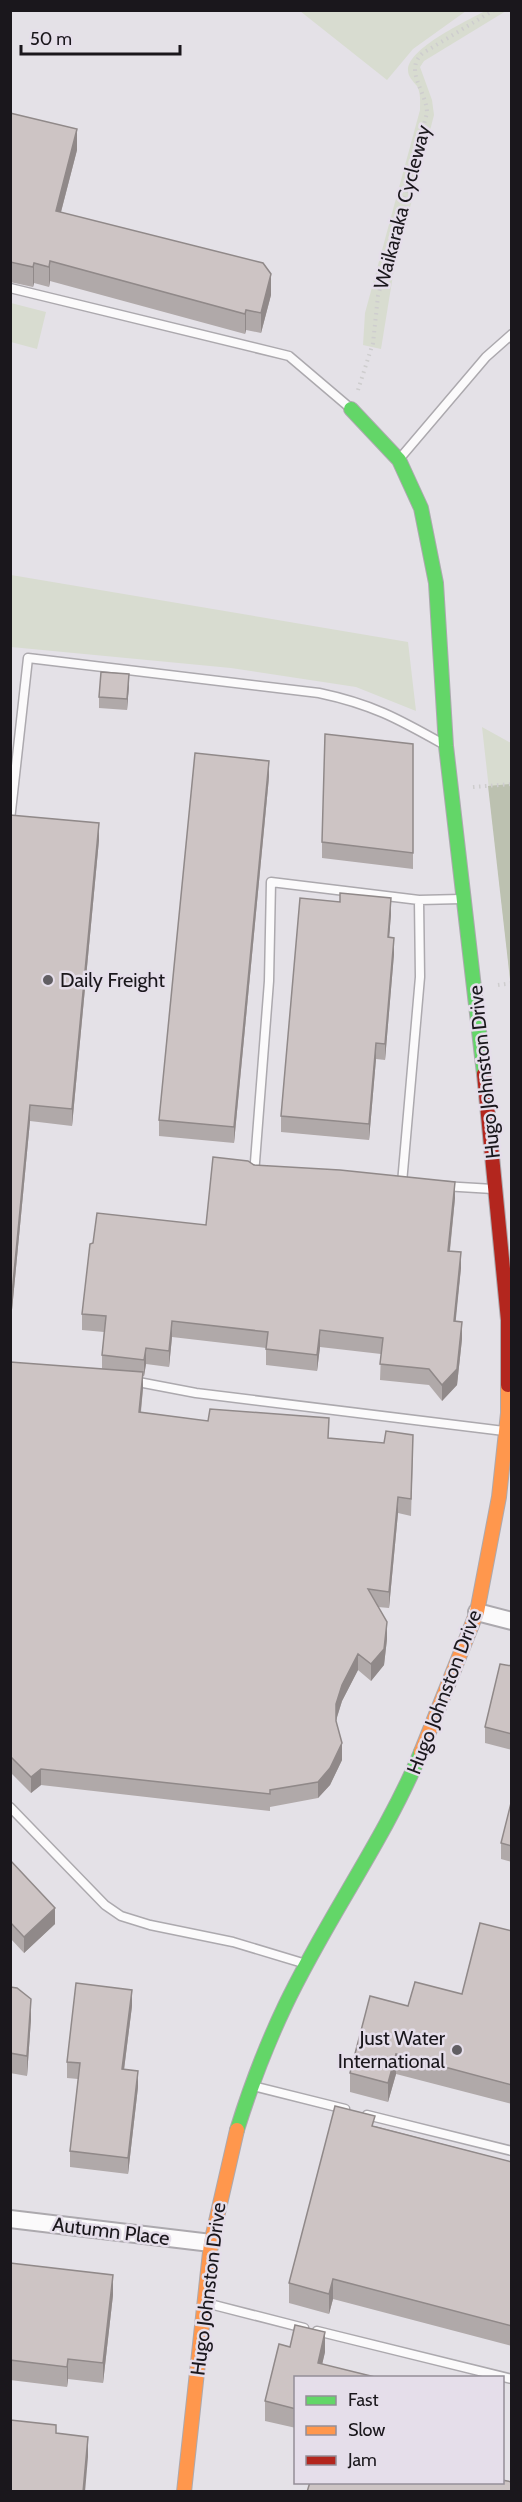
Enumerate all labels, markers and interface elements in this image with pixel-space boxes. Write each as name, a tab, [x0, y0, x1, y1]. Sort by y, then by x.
scale bar	[21, 18, 180, 56]
text: 50 m	[30, 28, 72, 50]
street label: Waikaraka Cycleway	[369, 122, 435, 292]
place label: Daily Freight	[60, 968, 165, 992]
marker: Daily Freight	[41, 973, 55, 987]
street label: Hugo Johnston Drive	[463, 984, 505, 1160]
street label: Hugo Johnston Drive	[402, 1606, 486, 1778]
place label: Just Water International	[338, 2026, 446, 2073]
marker: Just Water International	[450, 2043, 464, 2057]
street label: Hugo Johnston Drive	[185, 2201, 231, 2377]
street label: Autumn Place	[51, 2212, 171, 2250]
legend	[294, 2376, 504, 2484]
text: Fast	[348, 2389, 379, 2411]
text: Slow	[348, 2419, 385, 2441]
text: Jam	[347, 2449, 377, 2471]

